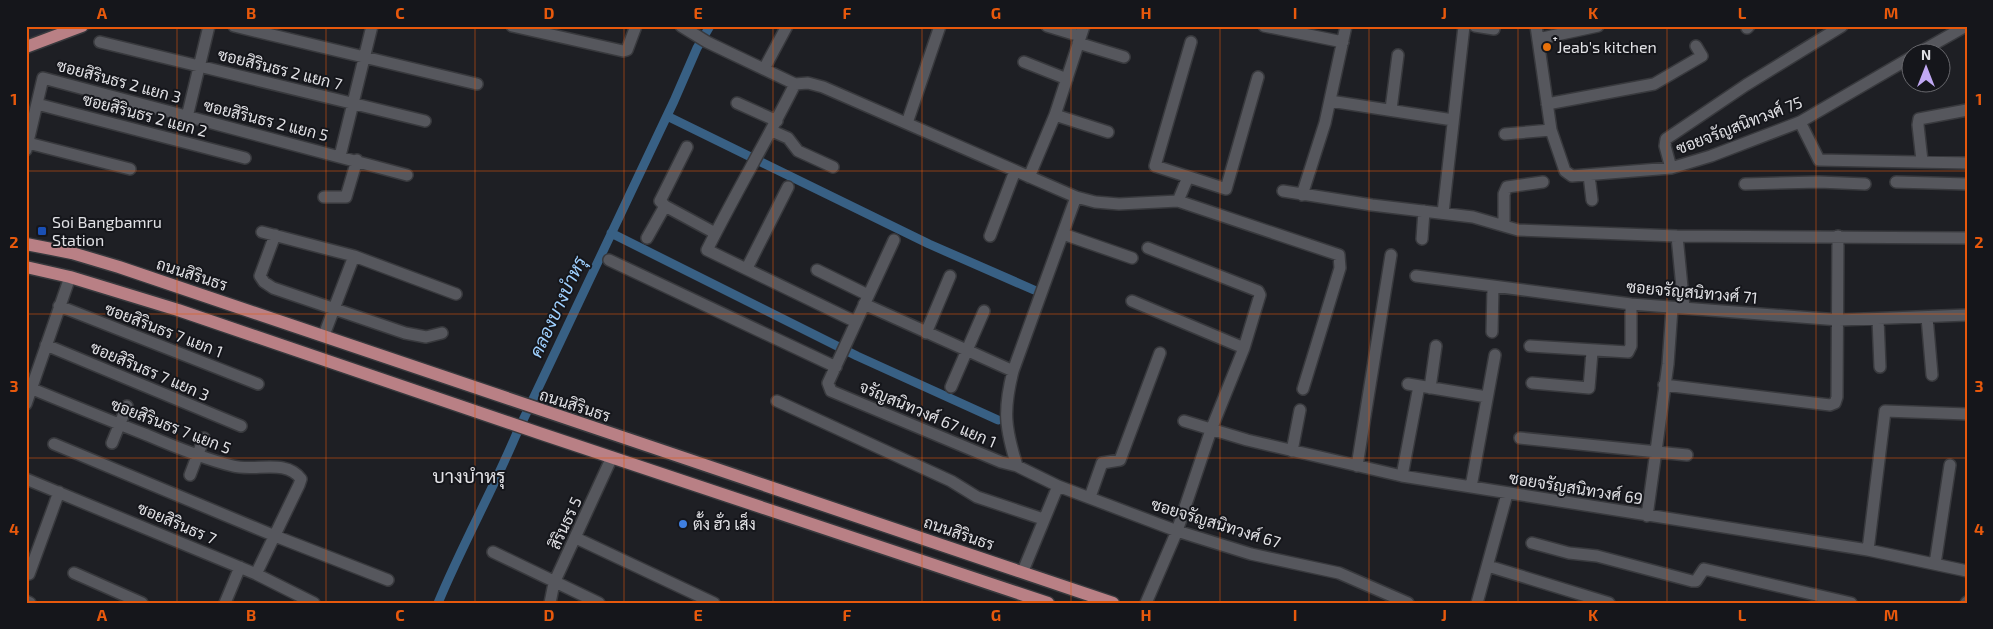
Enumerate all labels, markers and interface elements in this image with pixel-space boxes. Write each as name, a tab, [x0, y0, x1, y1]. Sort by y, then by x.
text: A	[97, 3, 108, 22]
text: B	[246, 3, 256, 22]
text: C	[395, 3, 405, 22]
text: D	[544, 3, 555, 22]
text: E	[693, 3, 703, 22]
text: F	[843, 3, 852, 22]
text: G	[991, 3, 1001, 22]
text: H	[1140, 3, 1152, 22]
text: I	[1293, 3, 1297, 22]
text: J	[1441, 3, 1447, 22]
text: K	[1588, 3, 1599, 22]
text: L	[1738, 3, 1747, 22]
text: M	[1884, 3, 1898, 22]
place label: ๋Jeab's kitchen	[1553, 37, 1657, 56]
marker: ๋Jeab's kitchen	[1541, 41, 1553, 53]
north arrow	[1900, 42, 1950, 92]
street label: ซอยสิรินธร 2 แยก 7	[216, 44, 344, 93]
text: N	[1921, 46, 1931, 63]
street label: ซอยสิรินธร 2 แยก 3	[55, 55, 184, 106]
text: 1	[11, 89, 17, 108]
street label: ซอยสิรินธร 2 แยก 2	[81, 89, 210, 140]
text: 1	[1976, 89, 1982, 108]
street label: ซอยจรัญสนิทวงศ์ 75	[1672, 90, 1805, 158]
street label: ซอยสิรินธร 2 แยก 5	[202, 95, 330, 144]
place label: Soi Bangbamru Station	[52, 212, 162, 249]
marker: Soi Bangbamru Station	[36, 225, 48, 237]
text: 2	[9, 232, 19, 251]
text: 2	[1974, 232, 1984, 251]
water label: คลองบางบำหรุ	[524, 251, 592, 361]
street label: ถนนสิรินธร	[154, 253, 230, 294]
street label: ซอยจรัญสนิทวงศ์ 71	[1626, 274, 1759, 308]
street label: ซอยสิรินธร 7 แยก 1	[102, 298, 226, 361]
street label: ซอยสิรินธร 7 แยก 3	[88, 337, 213, 404]
street label: จรัญสนิทวงศ์ 67 แยก 1	[856, 374, 1000, 452]
text: 3	[9, 376, 19, 395]
text: 3	[1974, 376, 1984, 395]
street label: ถนนสิรินธร	[537, 384, 613, 425]
street label: ซอยสิรินธร 7 แยก 5	[108, 394, 234, 457]
district label: บางบำหรุ	[433, 464, 505, 489]
street label: ซอยจรัญสนิทวงศ์ 69	[1508, 466, 1645, 508]
street label: ซอยจรัญสนิทวงศ์ 67	[1149, 492, 1284, 552]
street label: สิรินธร 5	[544, 493, 585, 552]
street label: ซอยสิรินธร 7	[135, 497, 219, 548]
place label: ตั้ง ฮั่ว เส็ง	[693, 511, 756, 533]
street label: ถนนสิรินธร	[921, 512, 997, 554]
marker: ตั้ง ฮั่ว เส็ง	[677, 518, 689, 530]
text: 4	[9, 519, 19, 538]
text: 4	[1974, 519, 1984, 538]
text: A	[97, 605, 108, 624]
text: B	[246, 605, 256, 624]
text: C	[395, 605, 405, 624]
text: D	[544, 605, 555, 624]
text: E	[693, 605, 703, 624]
text: F	[843, 605, 852, 624]
text: G	[991, 605, 1001, 624]
text: H	[1140, 605, 1152, 624]
text: I	[1293, 605, 1297, 624]
text: J	[1441, 605, 1447, 624]
text: K	[1588, 605, 1599, 624]
text: L	[1738, 605, 1747, 624]
text: M	[1884, 605, 1898, 624]

